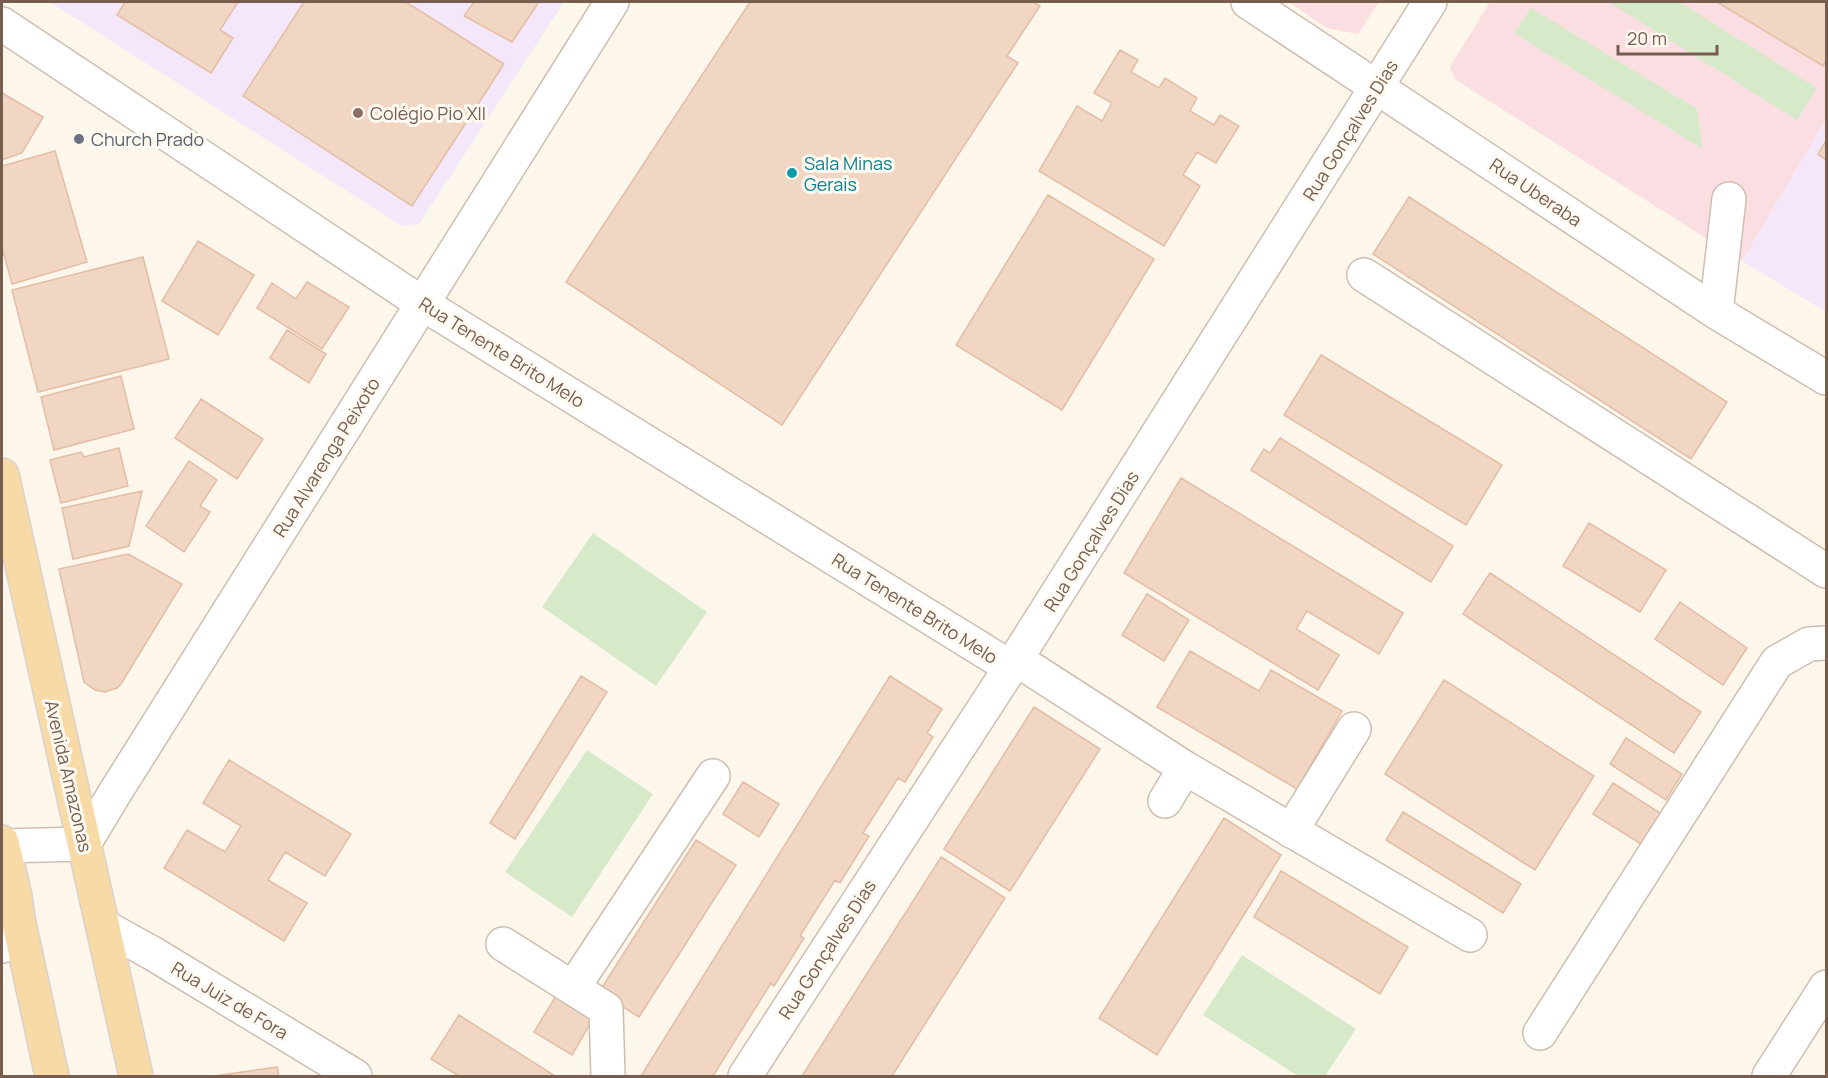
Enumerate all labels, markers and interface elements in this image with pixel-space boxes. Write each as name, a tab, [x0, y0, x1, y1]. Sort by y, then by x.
scale bar	[1618, 18, 1717, 56]
text: 20 m	[1627, 26, 1667, 50]
street label: Rua Gonçalves Dias	[1297, 55, 1403, 205]
place label: Colégio Pio XII	[370, 101, 486, 125]
marker: Colégio Pio XII	[351, 106, 365, 120]
place label: Church Prado	[91, 127, 204, 151]
marker: Church Prado	[72, 132, 86, 146]
place label: Sala Minas Gerais	[804, 151, 892, 196]
street label: Rua Uberaba	[1485, 152, 1587, 232]
marker: Sala Minas Gerais	[785, 166, 799, 180]
street label: Rua Tenente Brito Melo	[415, 291, 589, 413]
street label: Rua Alvarenga Peixoto	[267, 373, 385, 541]
street label: Rua Gonçalves Dias	[1038, 466, 1144, 616]
street label: Rua Tenente Brito Melo	[828, 547, 1002, 669]
street label: Avenida Amazonas	[40, 698, 98, 854]
street label: Rua Gonçalves Dias	[773, 875, 881, 1023]
street label: Rua Juiz de Fora	[167, 956, 293, 1044]

